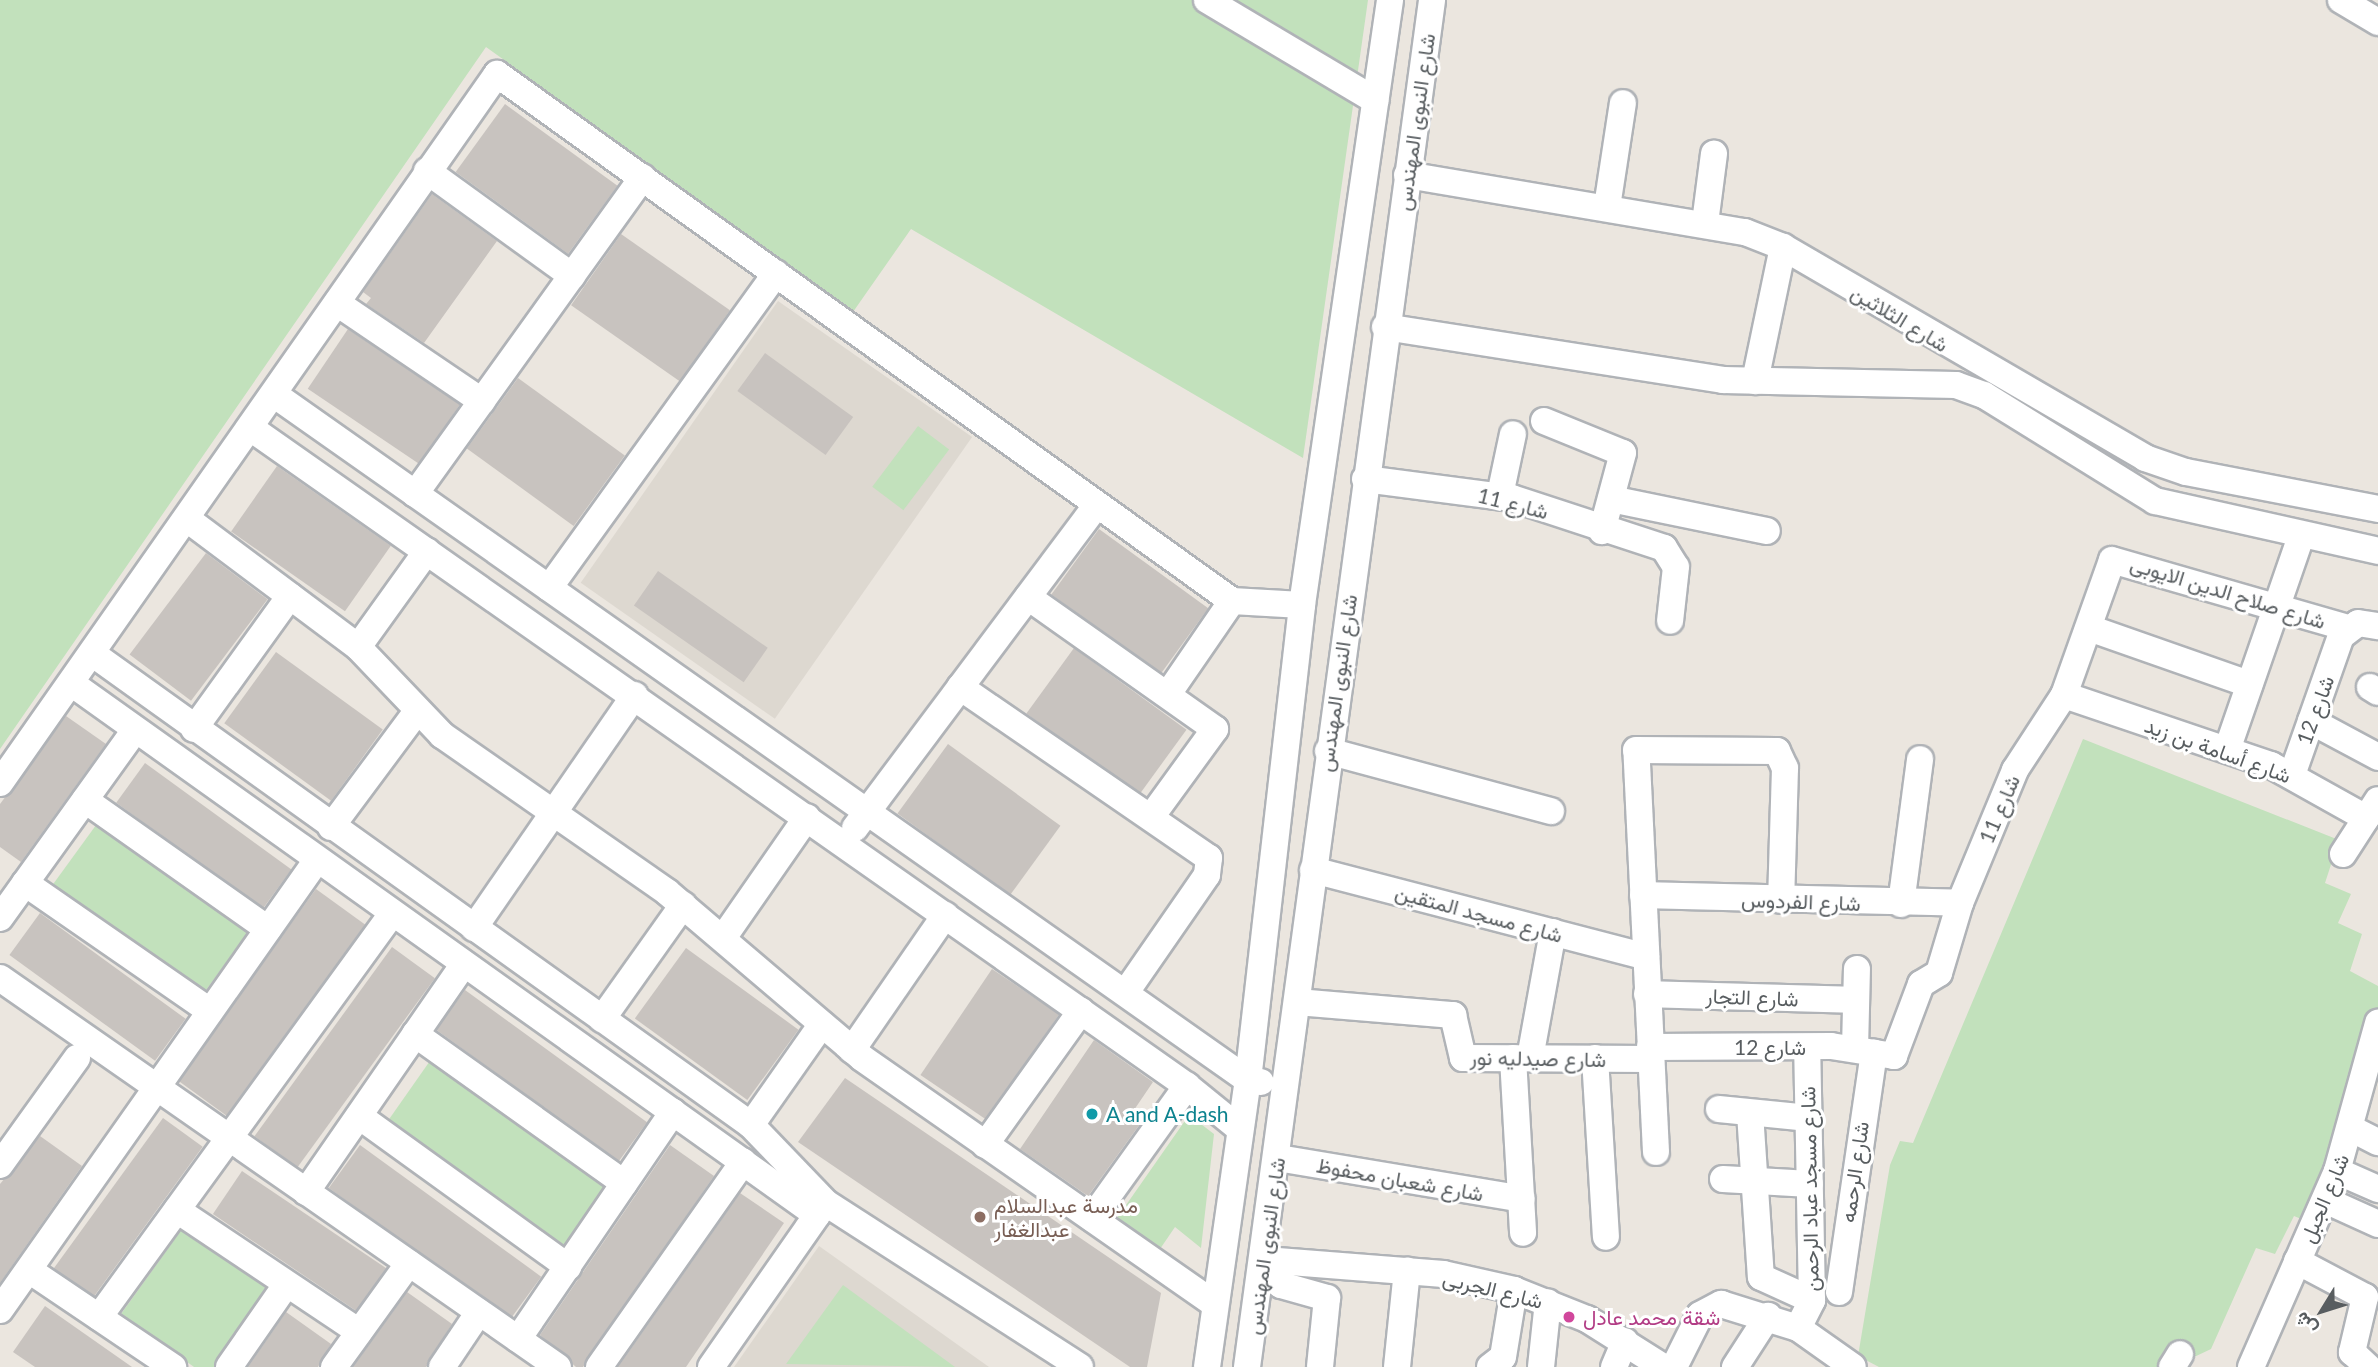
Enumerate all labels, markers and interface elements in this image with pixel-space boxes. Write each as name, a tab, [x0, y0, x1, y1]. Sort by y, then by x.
street label: شارع النبوى المهندس	[1390, 32, 1440, 212]
street label: شارع الثلاثين	[1847, 279, 1953, 357]
street label: شارع 11	[1475, 482, 1551, 524]
street label: شارع صلاح الدين الايوبى	[2127, 550, 2329, 634]
street label: شارع النبوى المهندس	[1312, 593, 1362, 773]
street label: شارع 12	[2291, 672, 2339, 748]
street label: شارع أسامة بن زيد	[2142, 712, 2294, 788]
street label: شارع 11	[1973, 771, 2025, 847]
street label: شارع مسجد المتقين	[1393, 879, 1565, 947]
street label: شارع الفردوس	[1741, 886, 1861, 916]
street label: شارع التجار	[1705, 983, 1799, 1011]
street label: شارع 12	[1734, 1034, 1806, 1060]
street label: شارع صيدليه نور	[1470, 1044, 1606, 1072]
street label: شارع مسجد عباد الرحمن	[1795, 1086, 1823, 1292]
place label: A and A-dash	[1106, 1101, 1230, 1127]
marker: A and A-dash	[1084, 1106, 1100, 1122]
street label: شارع الرحمه	[1834, 1120, 1874, 1224]
street label: شارع الجبل	[2294, 1150, 2354, 1246]
street label: شارع شعبان محفوظ	[1314, 1152, 1486, 1206]
street label: شارع النبوى المهندس	[1240, 1156, 1290, 1336]
place label: مدرسة عبدالسلام عبدالغفار	[994, 1192, 1138, 1242]
marker: مدرسة عبدالسلام عبدالغفار	[972, 1209, 988, 1225]
street label: شارع الجربى	[1440, 1264, 1546, 1314]
north arrow	[2287, 1276, 2357, 1346]
place label: شقة محمد عادل	[1583, 1304, 1720, 1330]
text: ش	[2289, 1308, 2321, 1340]
marker: شقة محمد عادل	[1561, 1309, 1577, 1325]

